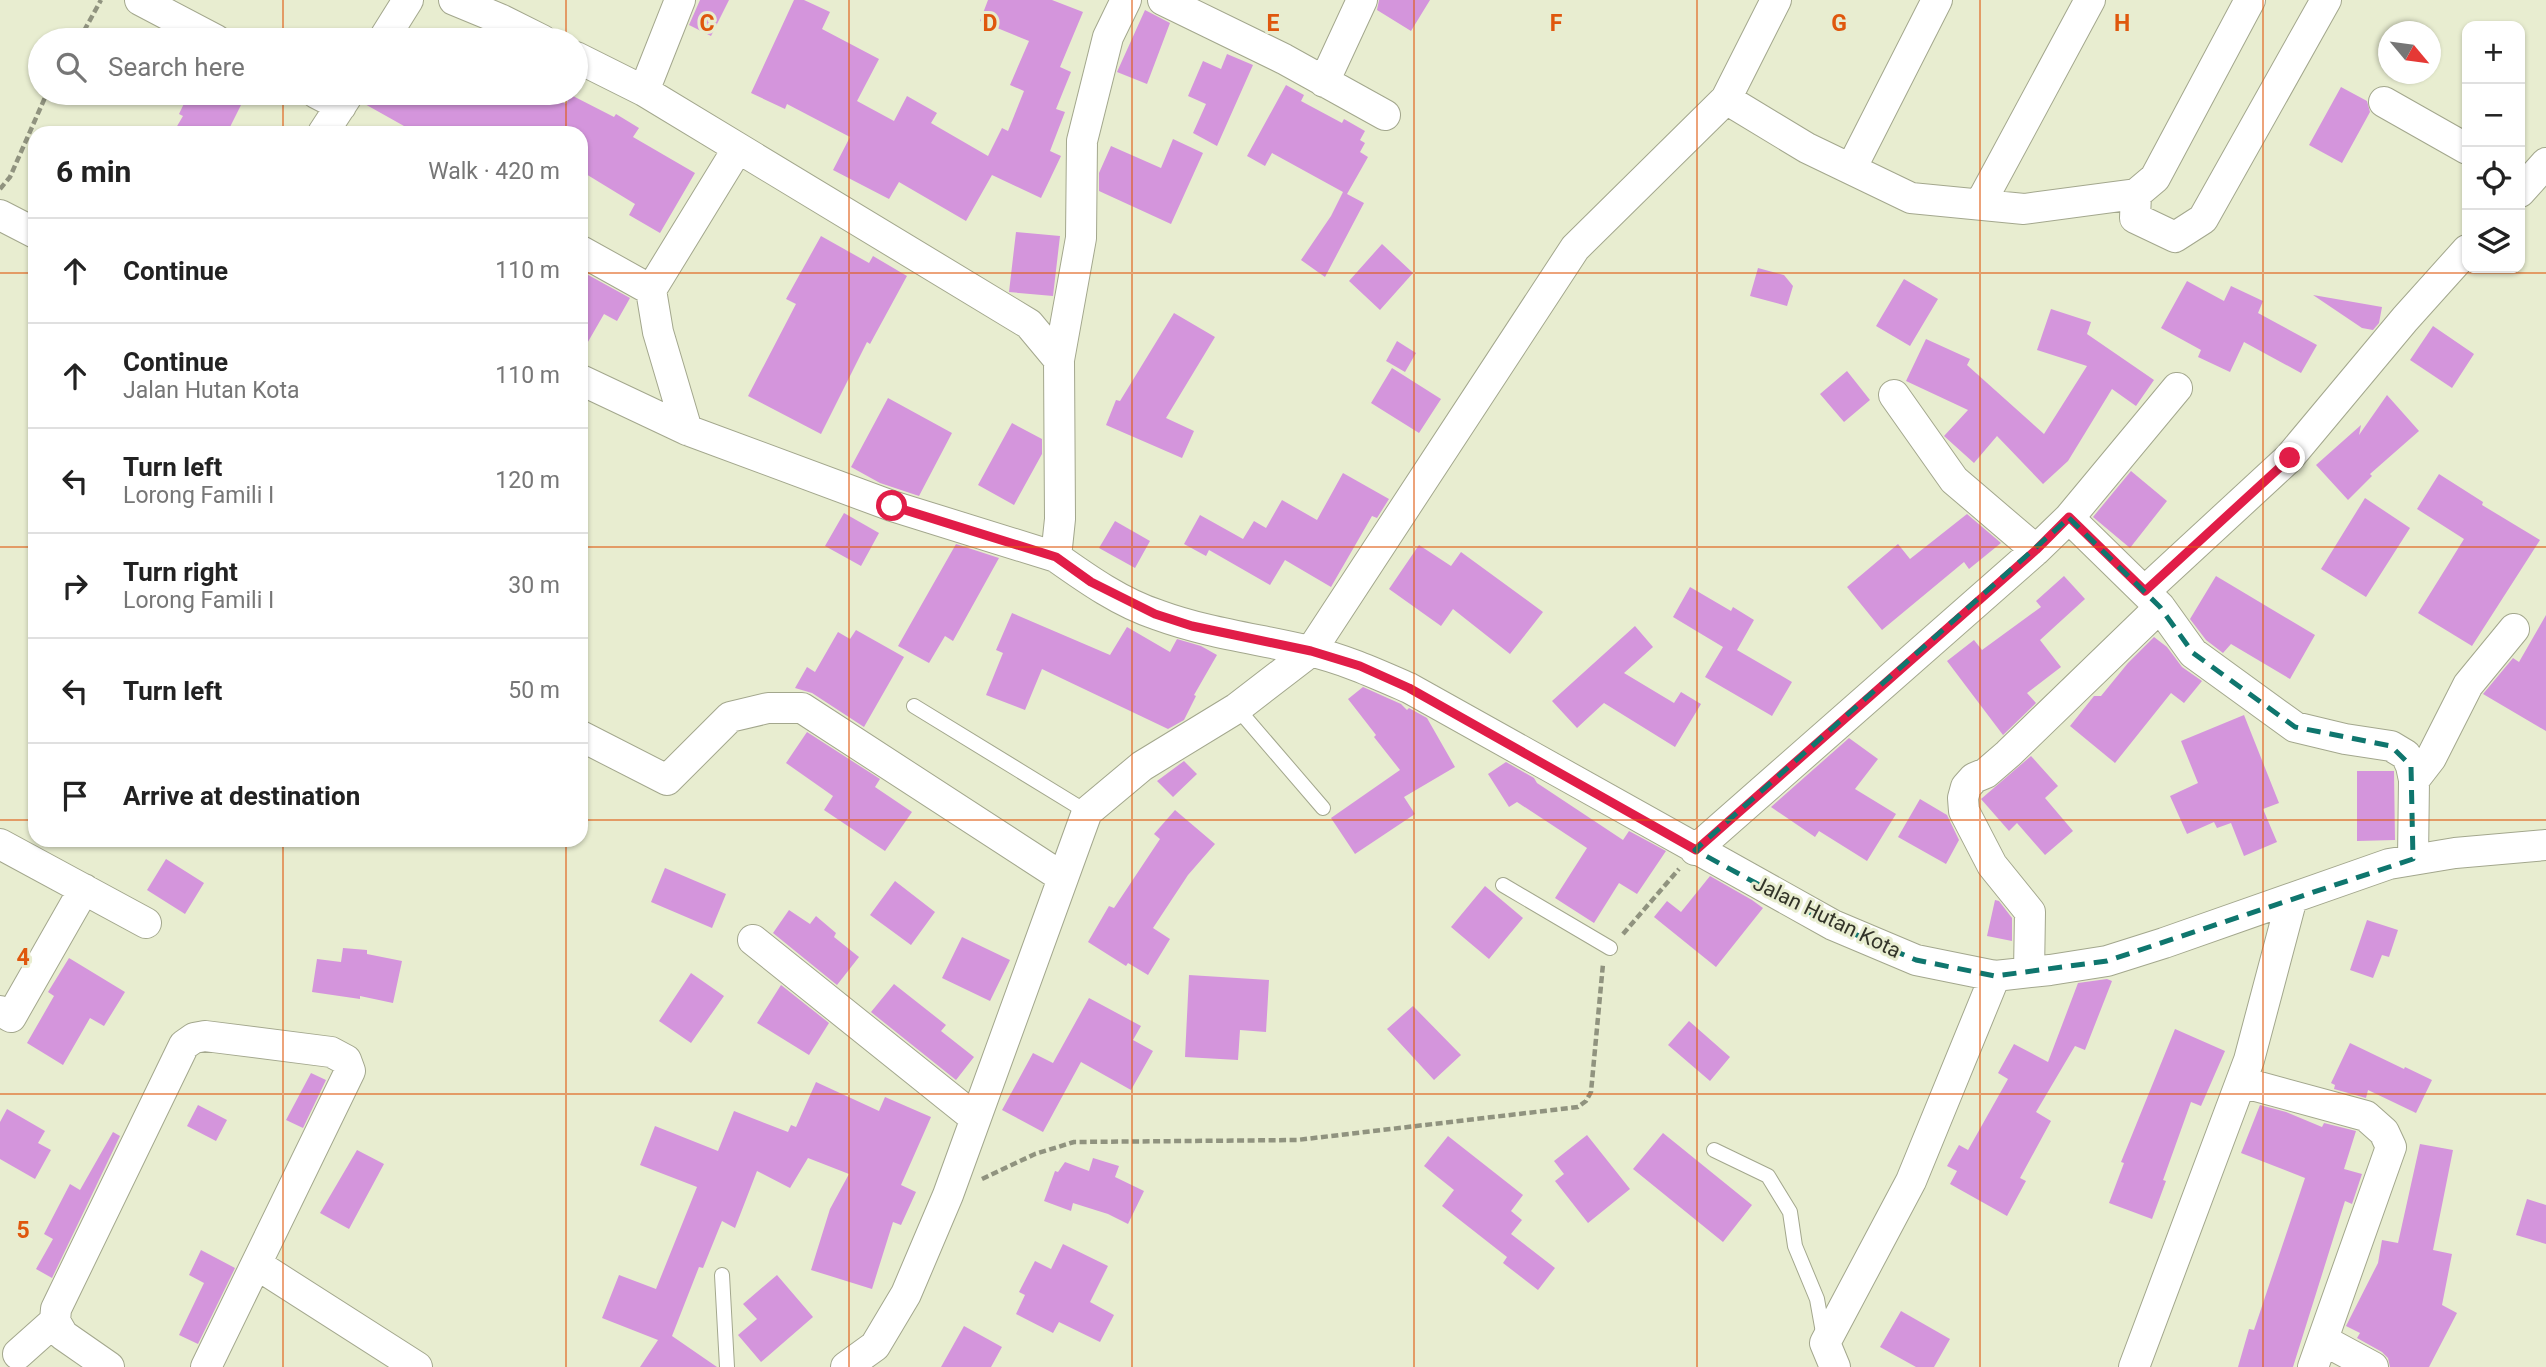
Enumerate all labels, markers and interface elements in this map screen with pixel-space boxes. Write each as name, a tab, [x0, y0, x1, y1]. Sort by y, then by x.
text: C	[699, 10, 715, 37]
text: D	[983, 10, 997, 37]
text: E	[1267, 10, 1280, 37]
text: F	[1550, 10, 1563, 37]
text: G	[1831, 10, 1847, 37]
text: H	[2114, 10, 2130, 37]
north arrow	[2378, 21, 2441, 84]
map controls	[2462, 21, 2525, 273]
button: +	[2462, 21, 2525, 84]
search box	[28, 28, 588, 105]
icon: search	[52, 48, 90, 86]
text: Search here	[108, 52, 245, 82]
button: −	[2462, 84, 2525, 147]
button: locate	[2462, 147, 2525, 210]
text: 6 min	[56, 154, 131, 189]
text: Walk · 420 m	[428, 158, 560, 185]
button: layers	[2462, 210, 2525, 273]
icon: ahead	[56, 252, 94, 290]
text: Continue	[123, 256, 228, 286]
text: 110 m	[495, 257, 560, 284]
text: Continue	[123, 347, 228, 377]
icon: ahead	[56, 357, 94, 395]
text: 110 m	[495, 362, 560, 389]
text: Jalan Hutan Kota	[123, 377, 300, 404]
route end	[2274, 442, 2305, 473]
text: Turn left	[123, 452, 222, 482]
icon: left	[56, 462, 94, 500]
text: 120 m	[495, 467, 560, 494]
text: Lorong Famili I	[123, 482, 274, 509]
route start	[876, 490, 907, 521]
text: Turn right	[123, 557, 238, 587]
icon: right	[56, 567, 94, 605]
text: 30 m	[508, 572, 560, 599]
text: Lorong Famili I	[123, 587, 274, 614]
icon: left	[56, 672, 94, 710]
text: Turn left	[123, 676, 222, 706]
text: 50 m	[508, 677, 560, 704]
icon: arrive	[56, 777, 94, 815]
text: Arrive at destination	[123, 781, 360, 811]
street label: Jalan Hutan Kota	[1749, 871, 1905, 963]
text: 4	[16, 944, 30, 971]
text: 5	[16, 1217, 30, 1244]

